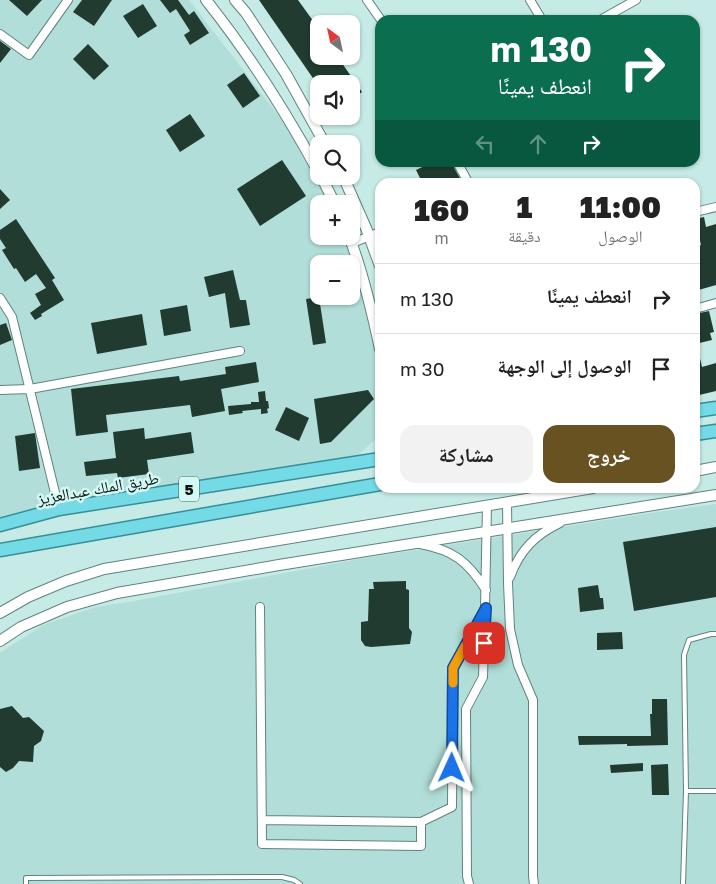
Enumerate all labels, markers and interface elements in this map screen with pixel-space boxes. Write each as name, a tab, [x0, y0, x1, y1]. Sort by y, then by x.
north arrow	[310, 15, 360, 65]
map controls	[310, 15, 360, 305]
text: 130 m	[490, 28, 592, 70]
icon: right	[610, 35, 675, 100]
text: انعطف يمينًا	[498, 72, 592, 99]
button: sound	[310, 75, 360, 125]
icon: left	[471, 130, 499, 158]
icon: ahead	[524, 130, 552, 158]
icon: right	[577, 130, 605, 158]
button: search	[310, 135, 360, 185]
text: 1	[517, 189, 532, 225]
text: 11:00	[580, 189, 661, 225]
text: 160	[414, 192, 469, 228]
button: +	[310, 195, 360, 245]
text: دقيقة	[508, 226, 541, 246]
text: الوصول	[598, 226, 643, 246]
text: m	[435, 228, 449, 248]
button: −	[310, 255, 360, 305]
text: انعطف يمينًا	[547, 284, 632, 307]
icon: right	[647, 285, 675, 313]
text: 130 m	[400, 287, 454, 310]
text: الوصول إلى الوجهة	[498, 354, 632, 377]
icon: arrive	[647, 355, 675, 383]
text: 30 m	[400, 357, 445, 380]
button: مشاركة	[400, 425, 533, 483]
button: خروج	[543, 425, 675, 483]
street label: طريق الملك عبدالعزيز	[35, 467, 160, 510]
road number: 5	[179, 476, 199, 502]
pin	[463, 622, 505, 664]
icon: arrive	[470, 629, 498, 657]
position arrow	[425, 741, 477, 793]

